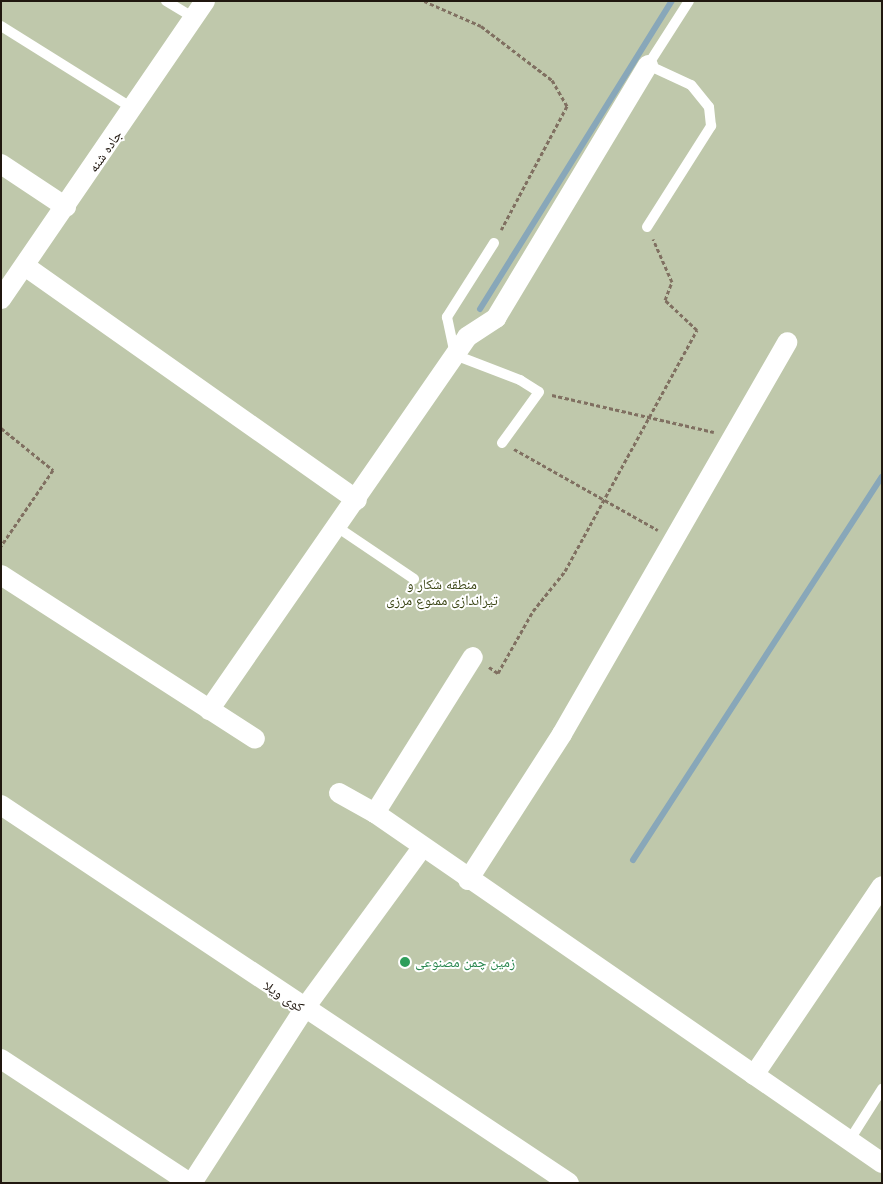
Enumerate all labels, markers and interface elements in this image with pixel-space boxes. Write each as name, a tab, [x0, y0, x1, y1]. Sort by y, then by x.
street label: جاده شنه	[85, 127, 125, 175]
park label: منطقه شکار و تیراندازی ممنوع مرزی	[386, 576, 498, 608]
place label: زمین چمن مصنوعی	[415, 954, 515, 970]
marker: زمین چمن مصنوعی	[399, 956, 411, 968]
street label: کوی ویلا	[261, 977, 307, 1015]

